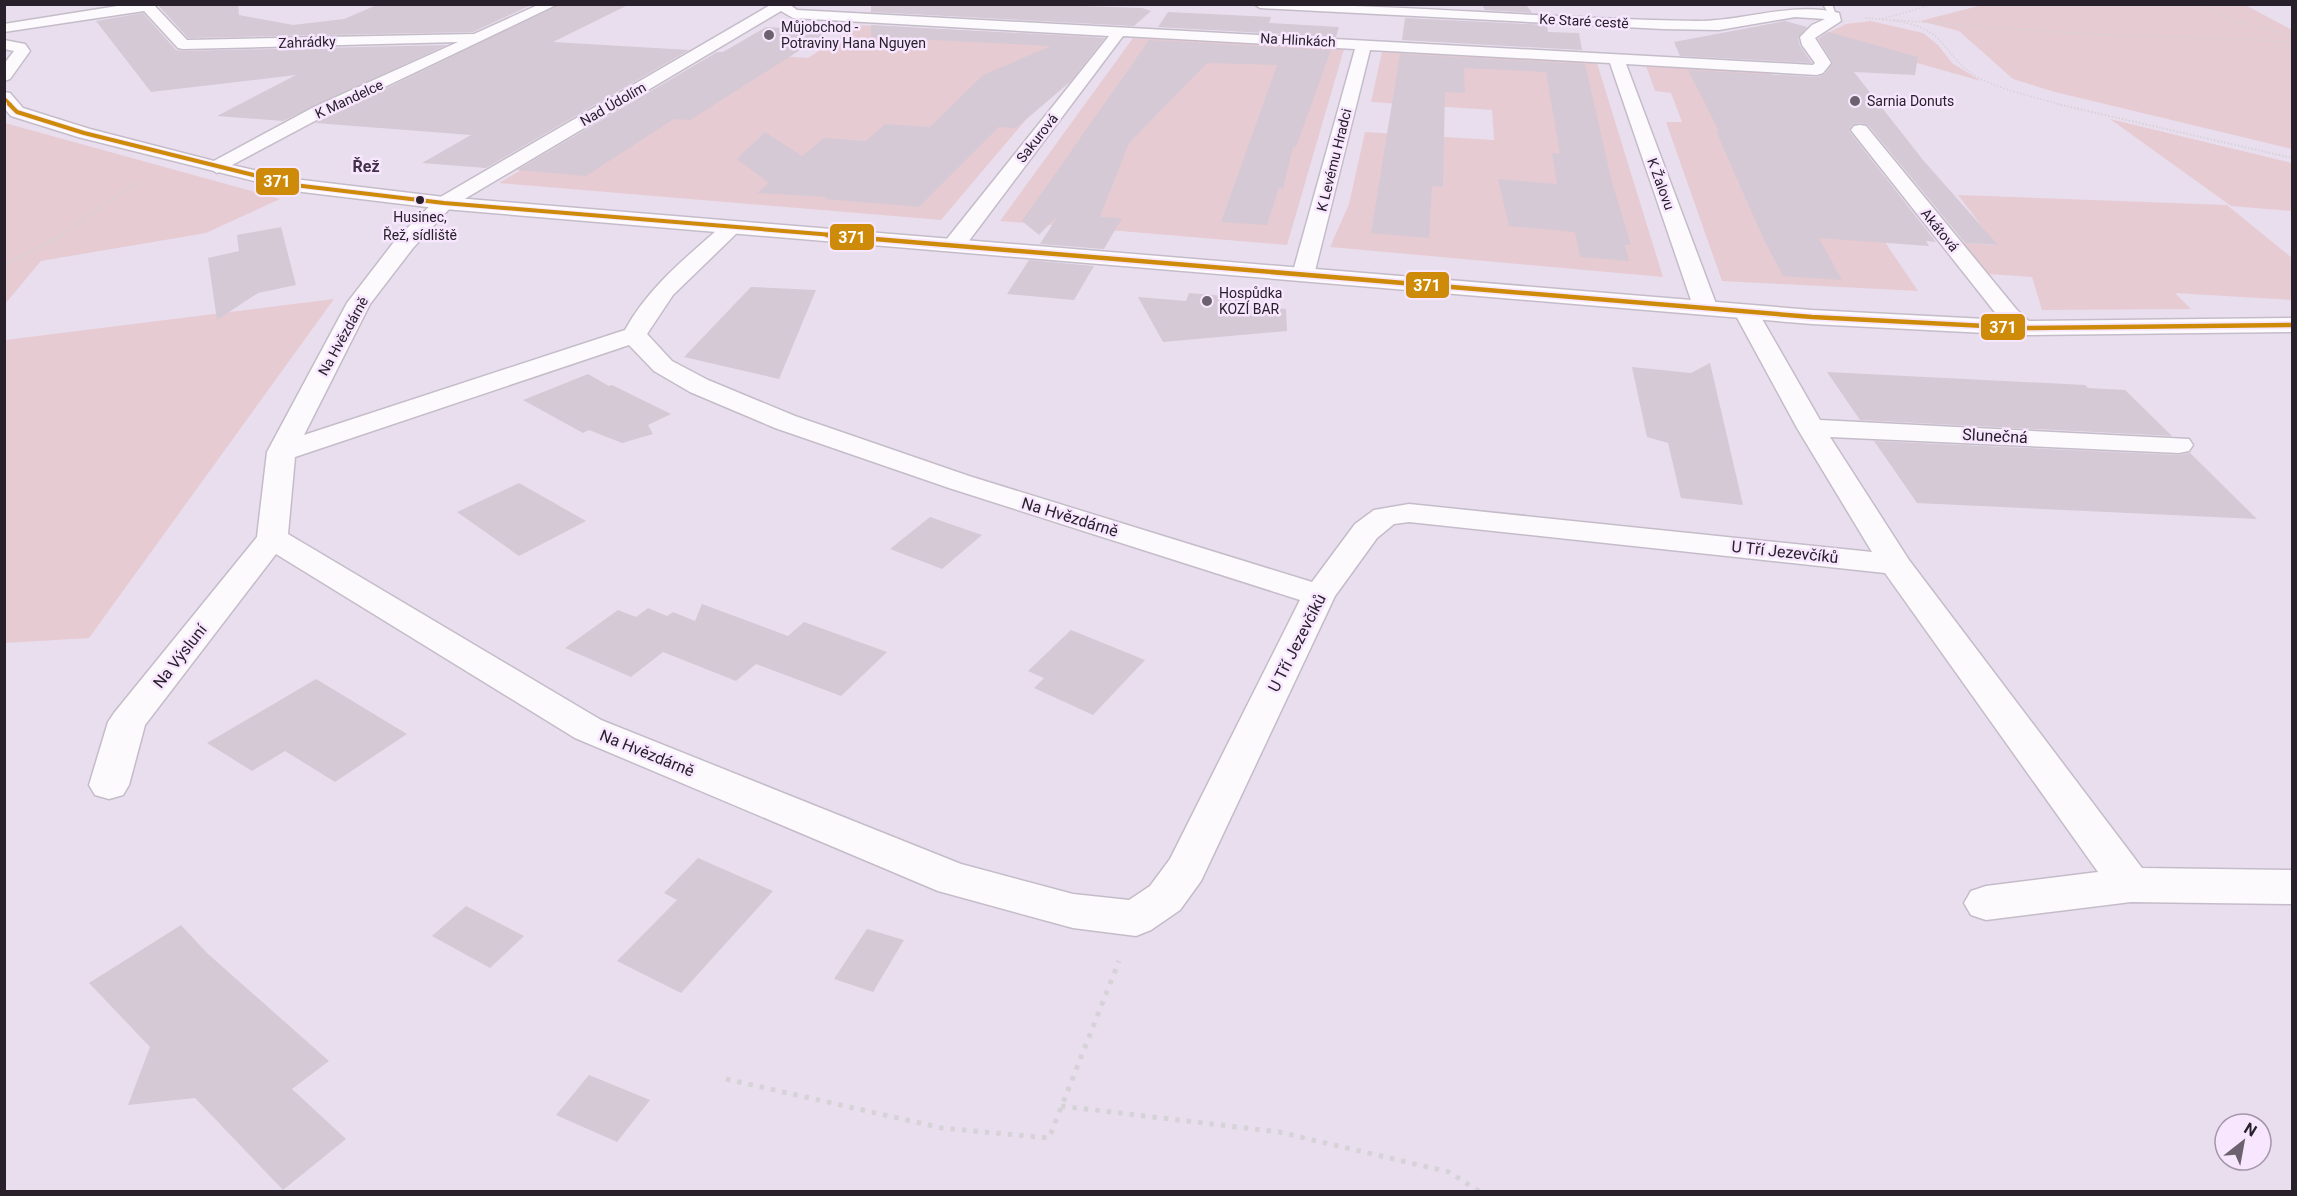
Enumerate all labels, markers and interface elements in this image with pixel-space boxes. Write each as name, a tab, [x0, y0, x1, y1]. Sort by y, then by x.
street label: Ke Staré cestě	[1539, 11, 1629, 31]
place label: Můjobchod - Potraviny Hana Nguyen	[781, 19, 926, 51]
marker: Můjobchod - Potraviny Hana Nguyen	[762, 28, 776, 42]
street label: Na Hlinkách	[1260, 30, 1336, 50]
street label: Zahrádky	[278, 33, 336, 51]
street label: K Mandelce	[312, 76, 386, 122]
street label: Nad Údolím	[577, 78, 649, 129]
place label: Sarnia Donuts	[1867, 93, 1954, 109]
marker: Sarnia Donuts	[1848, 94, 1862, 108]
street label: K Levému Hradci	[1313, 107, 1355, 213]
street label: Sakurová	[1013, 110, 1061, 166]
street label: K Žalovu	[1644, 156, 1679, 212]
district label: Řež	[352, 157, 380, 176]
line badge: 371	[255, 167, 300, 196]
text: 371	[263, 172, 291, 191]
marker: Husinec, Řež, sídliště	[414, 194, 426, 206]
street label: Akátová	[1918, 205, 1962, 255]
place label: Husinec, Řež, sídliště	[383, 209, 457, 243]
line badge: 371	[829, 223, 875, 251]
text: 371	[838, 228, 866, 247]
line badge: 371	[1405, 271, 1450, 299]
text: 371	[1413, 276, 1441, 295]
place label: Hospůdka KOZÍ BAR	[1219, 285, 1282, 317]
street label: Na Hvězdárně	[315, 294, 371, 378]
marker: Hospůdka KOZÍ BAR	[1200, 294, 1214, 308]
line badge: 371	[1980, 313, 2026, 341]
text: 371	[1989, 318, 2017, 337]
street label: Slunečná	[1962, 425, 2028, 447]
street label: Na Hvězdárně	[1019, 493, 1121, 541]
street label: U Tří Jezevčíků	[1731, 537, 1839, 567]
street label: U Tří Jezevčíků	[1264, 591, 1330, 695]
street label: Na Výsluní	[149, 620, 211, 692]
street label: Na Hvězdárně	[597, 725, 697, 781]
north arrow	[2213, 1112, 2273, 1172]
text: N	[2241, 1119, 2260, 1141]

